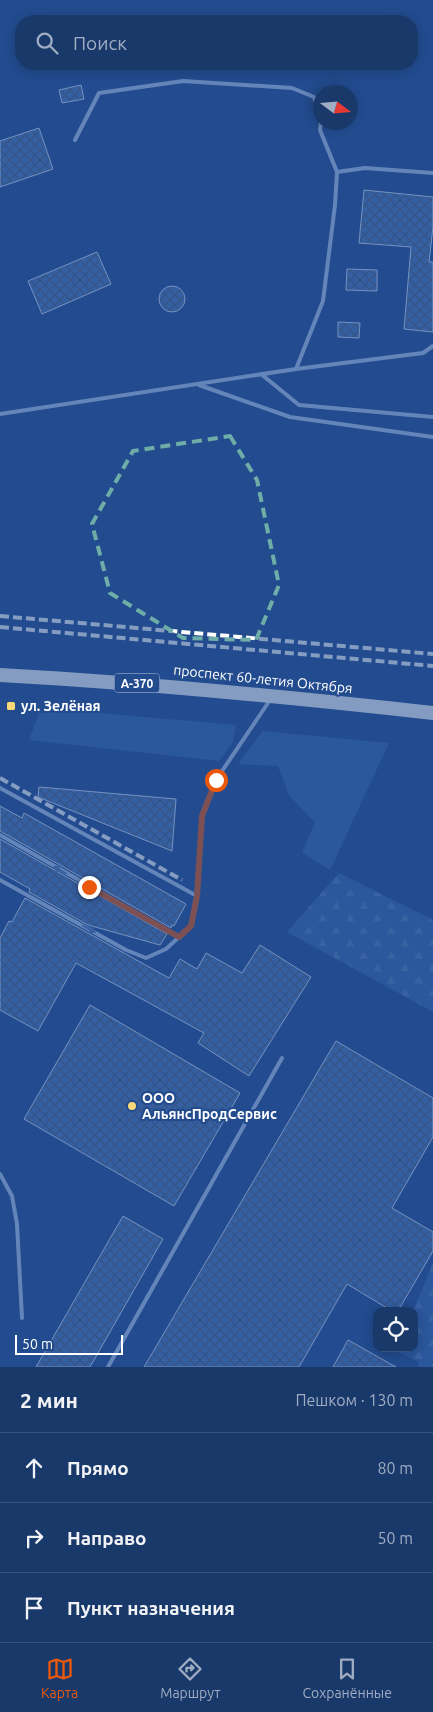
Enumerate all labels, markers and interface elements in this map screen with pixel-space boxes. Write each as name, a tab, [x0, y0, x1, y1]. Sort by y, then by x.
search box	[15, 15, 418, 70]
icon: search	[33, 29, 61, 57]
text: Поиск	[73, 32, 127, 54]
north arrow	[313, 85, 358, 130]
street label: проспект 60-летия Октября	[173, 662, 353, 696]
road number: А-370	[114, 674, 160, 692]
place label: ул. Зелёная	[21, 698, 101, 714]
marker: ул. Зелёная	[5, 700, 17, 712]
route start	[205, 769, 228, 792]
one-way arrow	[54, 866, 67, 875]
route end	[78, 876, 101, 899]
one-way arrow	[82, 925, 95, 934]
place label: ООО АльянсПродСервис	[142, 1090, 277, 1122]
marker: ООО АльянсПродСервис	[126, 1100, 138, 1112]
map controls	[373, 1307, 418, 1352]
button: locate	[373, 1307, 418, 1352]
scale bar	[15, 1332, 122, 1355]
text: 50 m	[22, 1336, 53, 1352]
text: 2 мин	[20, 1388, 78, 1412]
text: Пешком · 130 m	[295, 1391, 413, 1409]
icon: ahead	[20, 1454, 48, 1482]
text: Прямо	[67, 1457, 129, 1479]
text: 80 m	[377, 1459, 413, 1477]
icon: right	[20, 1524, 48, 1552]
text: Направо	[67, 1527, 147, 1549]
text: 50 m	[377, 1529, 413, 1547]
icon: arrive	[20, 1594, 48, 1622]
text: Пункт назначения	[67, 1597, 235, 1619]
tab: Карта	[41, 1655, 78, 1701]
tab: Маршрут	[160, 1655, 221, 1701]
tab: Сохранённые	[303, 1655, 392, 1701]

